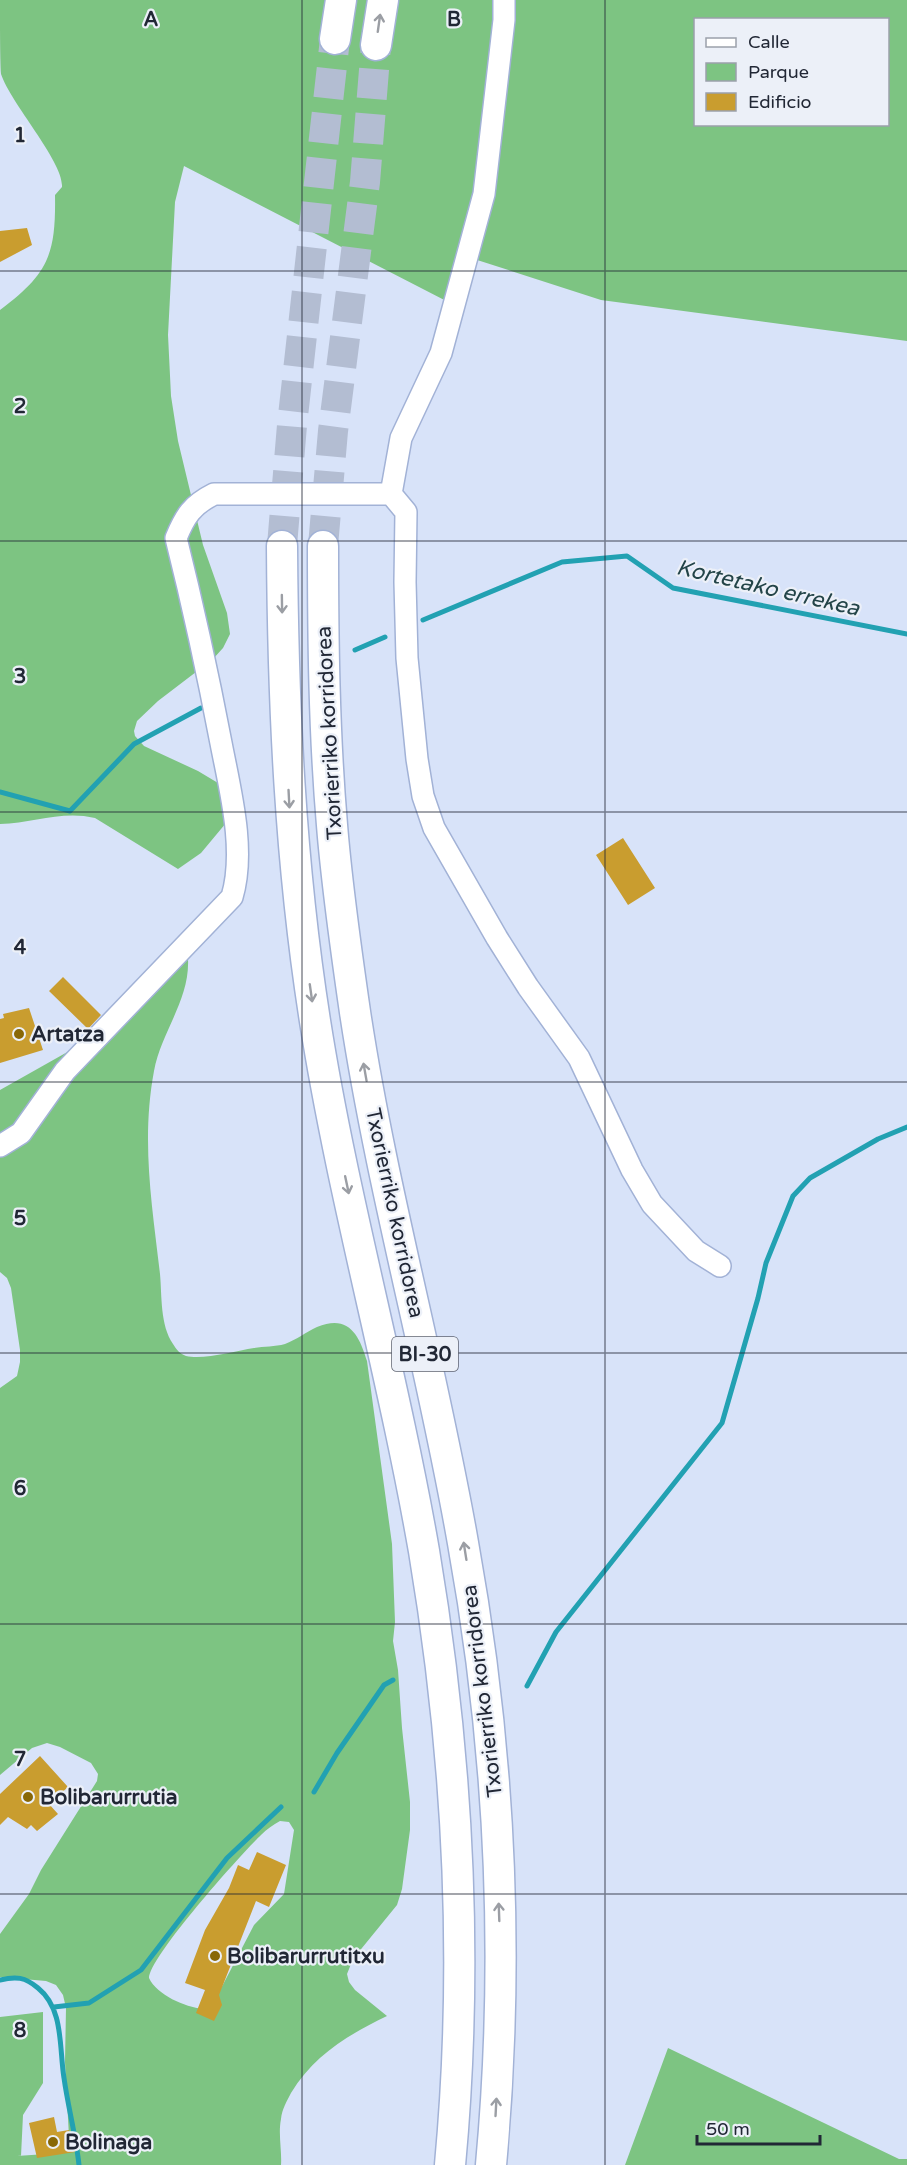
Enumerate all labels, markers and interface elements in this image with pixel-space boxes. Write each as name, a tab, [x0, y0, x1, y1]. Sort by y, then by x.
text: A	[144, 8, 159, 32]
text: B	[447, 8, 461, 32]
one-way arrow	[374, 13, 385, 33]
legend	[694, 18, 889, 126]
text: Calle	[748, 31, 790, 53]
text: Parque	[748, 61, 809, 83]
text: Edificio	[748, 91, 812, 113]
text: 1	[14, 124, 26, 148]
text: 2	[14, 395, 26, 419]
water label: Kortetako errekea	[674, 554, 862, 622]
one-way arrow	[276, 594, 288, 614]
street label: Txorierriko korridorea	[311, 625, 348, 840]
text: 3	[14, 665, 26, 689]
one-way arrow	[284, 789, 295, 809]
text: 4	[14, 936, 27, 960]
one-way arrow	[306, 983, 317, 1002]
place label: Artatza	[31, 1022, 104, 1047]
marker: Artatza	[12, 1027, 26, 1041]
one-way arrow	[359, 1063, 370, 1082]
street label: Txorierriko korridorea	[360, 1106, 429, 1320]
one-way arrow	[341, 1175, 353, 1194]
text: 5	[14, 1207, 26, 1231]
road number: BI-30	[392, 1337, 458, 1371]
text: 6	[14, 1477, 26, 1501]
one-way arrow	[459, 1541, 470, 1561]
street label: Txorierriko korridorea	[457, 1583, 508, 1799]
text: 7	[14, 1748, 26, 1772]
place label: Bolibarurrutia	[40, 1785, 178, 1810]
marker: Bolibarurrutia	[21, 1790, 35, 1804]
one-way arrow	[494, 1902, 505, 1922]
place label: Bolibarurrutitxu	[227, 1944, 385, 1969]
marker: Bolibarurrutitxu	[208, 1949, 222, 1963]
text: 8	[14, 2019, 26, 2043]
one-way arrow	[490, 2097, 501, 2117]
scale bar	[697, 2108, 820, 2146]
text: 50 m	[706, 2118, 750, 2140]
place label: Bolinaga	[65, 2130, 152, 2155]
marker: Bolinaga	[46, 2135, 60, 2149]

